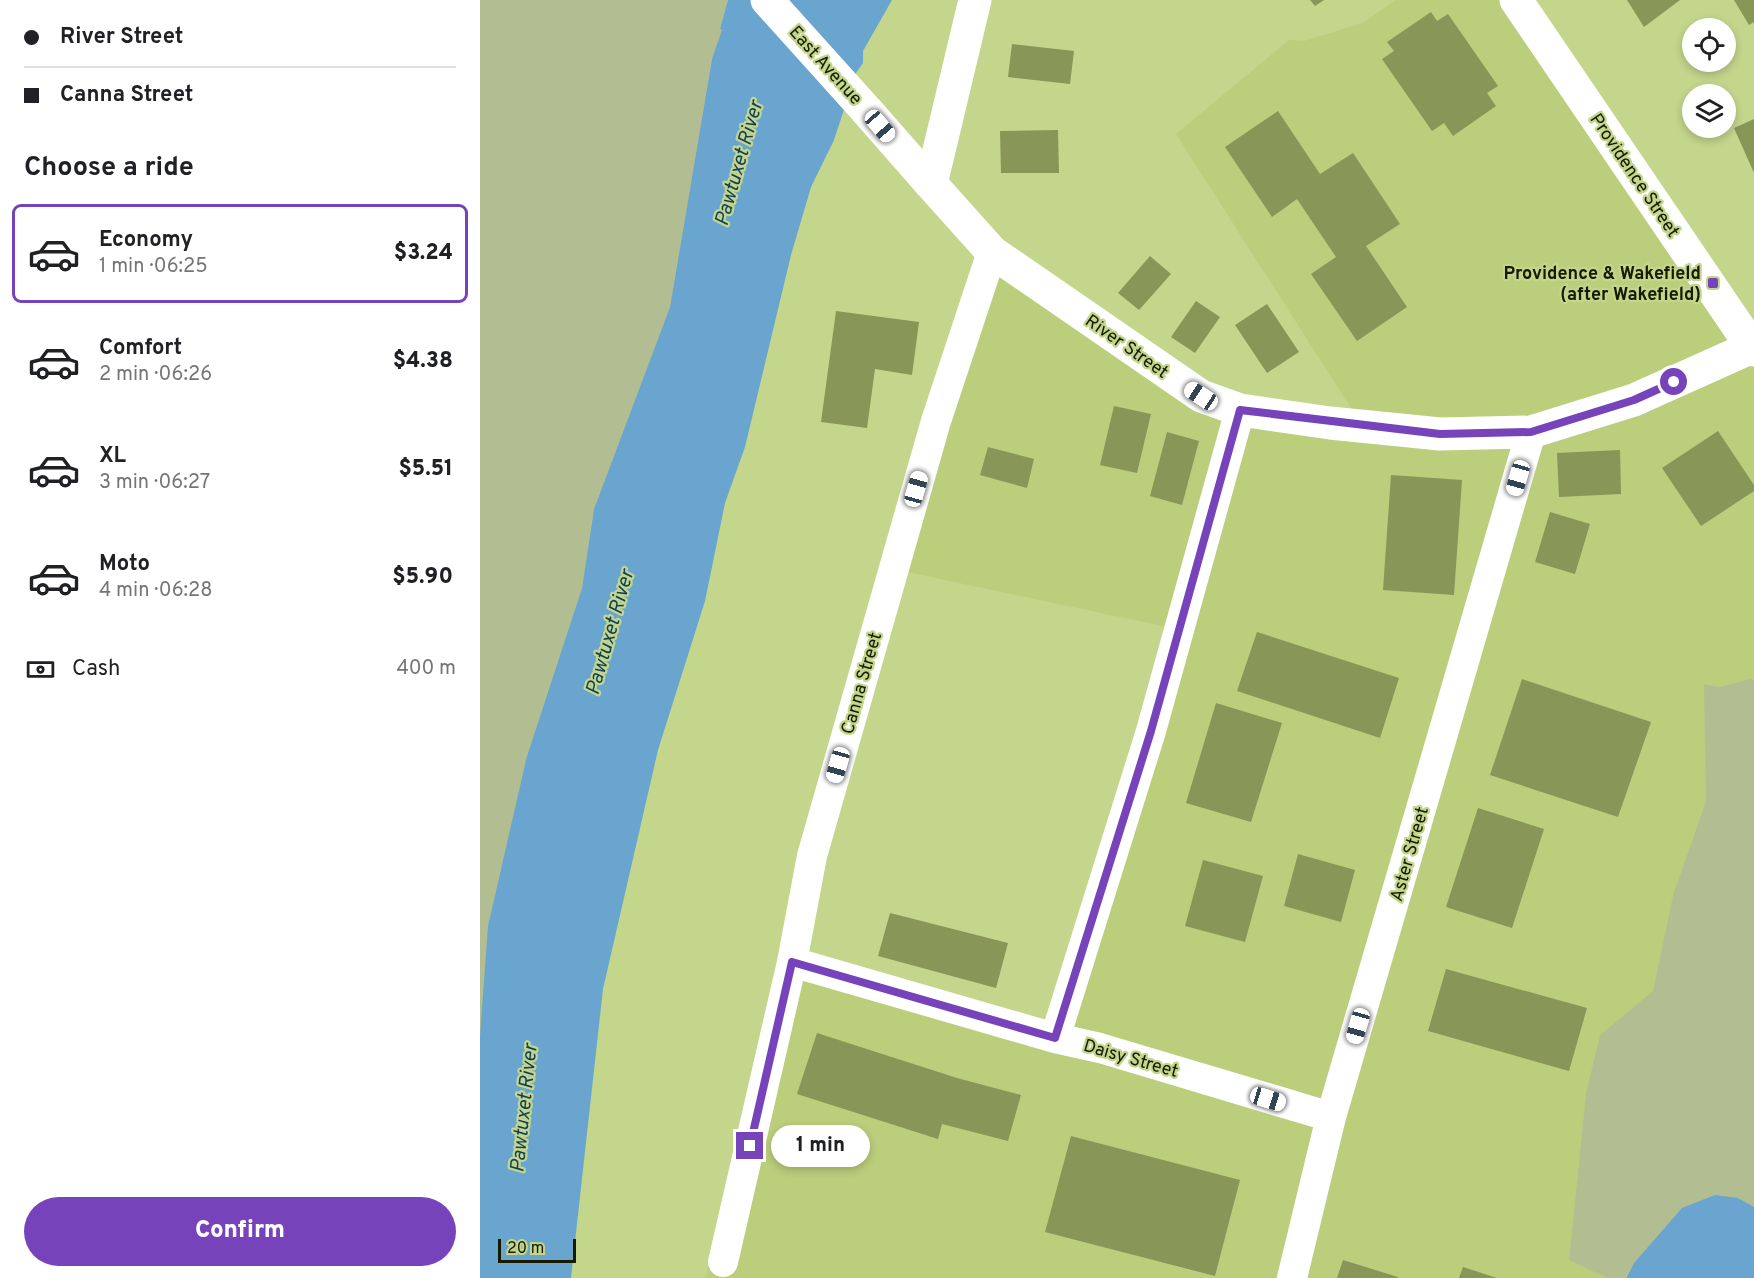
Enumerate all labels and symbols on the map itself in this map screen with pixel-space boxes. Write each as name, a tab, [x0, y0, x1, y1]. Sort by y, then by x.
street label: East Avenue	[783, 22, 867, 110]
water label: Pawtuxet River	[710, 97, 771, 229]
car	[861, 107, 899, 145]
street label: Providence Street	[1584, 109, 1684, 242]
place label: Providence & Wakefield (after Wakefield)	[1503, 263, 1701, 307]
marker: Providence & Wakefield (after Wakefield)	[1706, 276, 1720, 290]
street label: River Street	[1080, 310, 1172, 384]
route start	[1660, 368, 1687, 395]
car	[1181, 379, 1221, 413]
car	[1504, 458, 1532, 498]
car	[902, 469, 930, 509]
water label: Pawtuxet River	[581, 566, 642, 698]
street label: Canna Street	[837, 630, 888, 737]
car	[824, 745, 852, 785]
street label: Aster Street	[1386, 804, 1435, 905]
car	[1344, 1006, 1372, 1046]
street label: Daisy Street	[1081, 1035, 1181, 1084]
water label: Pawtuxet River	[505, 1041, 545, 1174]
car	[1248, 1085, 1288, 1113]
callout: 1 min	[771, 1125, 870, 1167]
route end	[736, 1132, 763, 1159]
scale bar	[498, 1236, 576, 1264]

